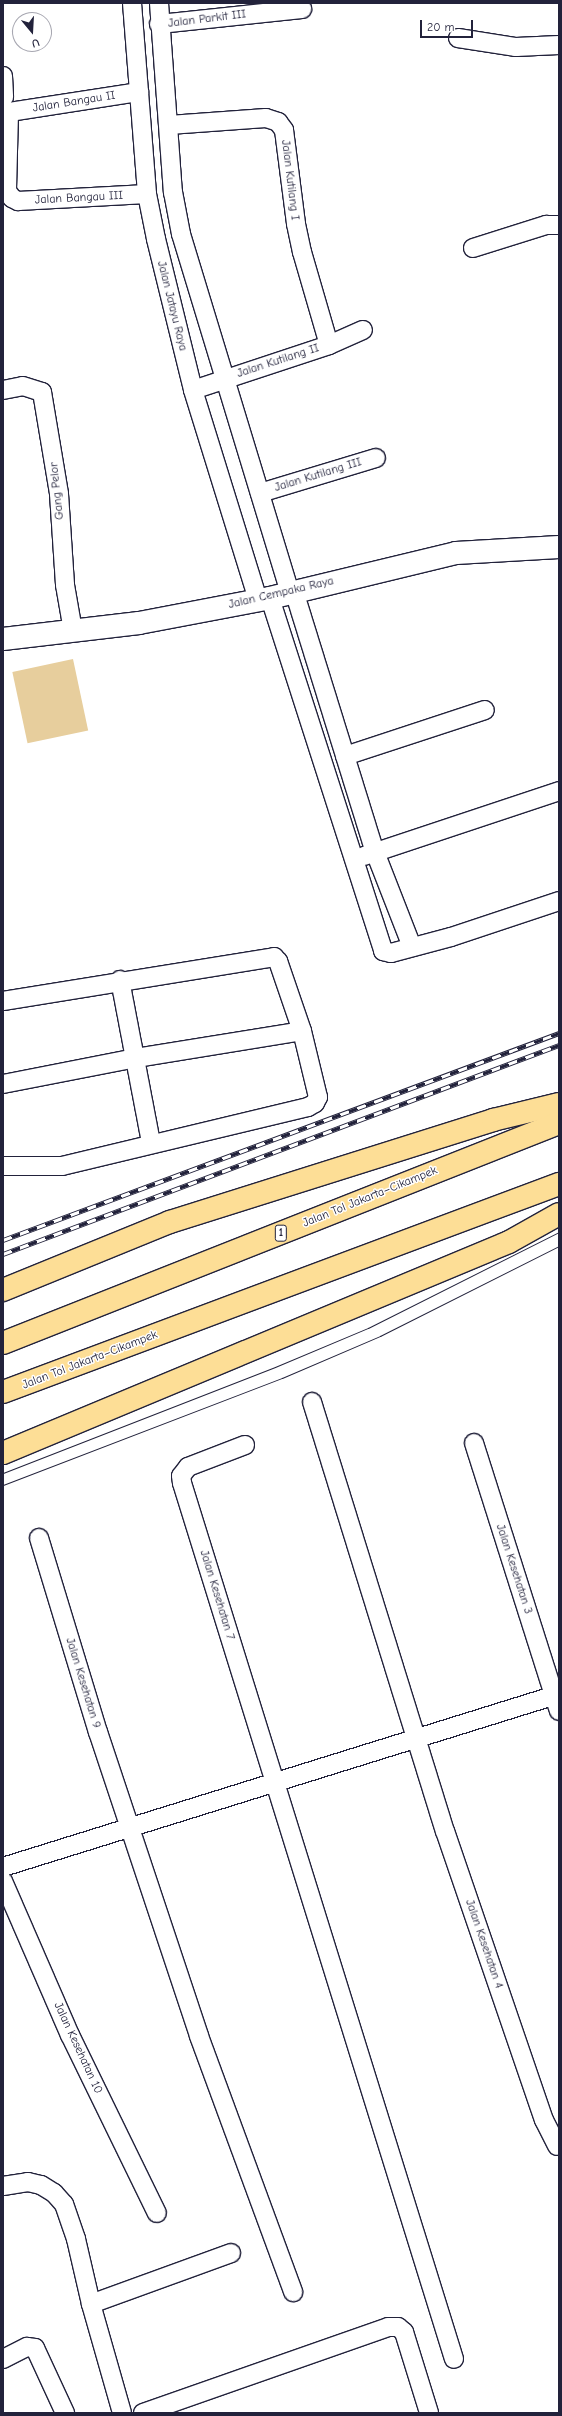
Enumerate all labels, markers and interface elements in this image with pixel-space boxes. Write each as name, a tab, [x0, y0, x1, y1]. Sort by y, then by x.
street label: Jalan Parkit III	[167, 7, 247, 31]
north arrow	[12, 12, 52, 52]
scale bar	[422, 12, 475, 38]
text: 20 m	[427, 20, 455, 34]
text: U	[30, 36, 41, 50]
street label: Jalan Bangau II	[32, 88, 116, 116]
street label: Jalan Kutilang I	[278, 139, 302, 221]
street label: Jalan Bangau III	[35, 189, 123, 207]
street label: Jalan Jatayu Raya	[154, 260, 190, 352]
street label: Jalan Kutilang II	[235, 341, 321, 381]
street label: Jalan Kutilang III	[273, 455, 363, 495]
street label: Gang Pelor	[47, 462, 67, 520]
street label: Jalan Cempaka Raya	[227, 574, 335, 612]
street label: Jalan Tol Jakarta–Cikampek	[301, 1163, 439, 1231]
road number: 1	[274, 1224, 288, 1242]
street label: Jalan Tol Jakarta–Cikampek	[20, 1327, 160, 1393]
street label: Jalan Kesehatan 3	[493, 1522, 535, 1616]
street label: Jalan Kesehatan 7	[197, 1548, 237, 1642]
street label: Jalan Kesehatan 9	[62, 1636, 104, 1730]
street label: Jalan Kesehatan 4	[462, 1898, 506, 1990]
street label: Jalan Kesehatan 10	[50, 2000, 106, 2096]

